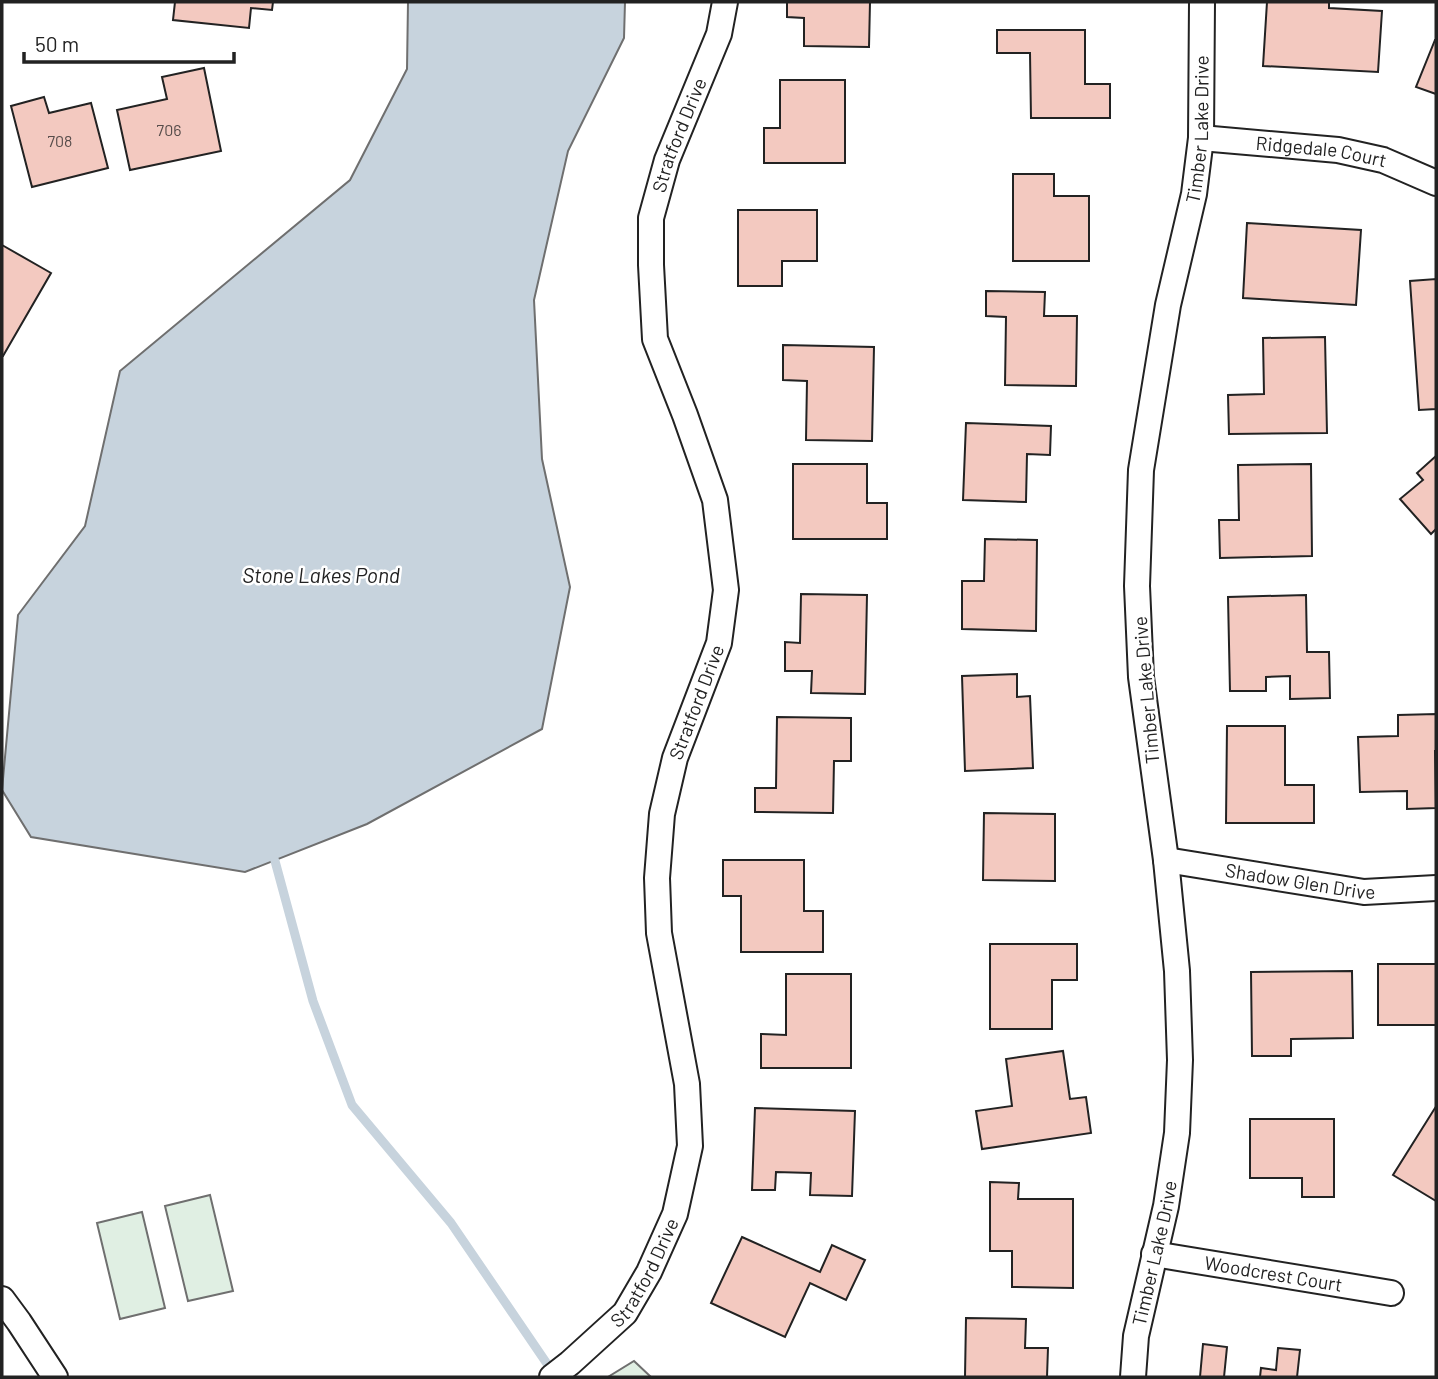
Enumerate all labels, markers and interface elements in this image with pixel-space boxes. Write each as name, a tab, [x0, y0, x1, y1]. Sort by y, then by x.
scale bar	[24, 21, 234, 65]
text: 50 m	[35, 31, 79, 56]
street label: Timber Lake Drive	[1180, 55, 1213, 205]
street label: Stratford Drive	[647, 74, 711, 195]
house number: 706	[157, 120, 181, 139]
house number: 708	[48, 131, 72, 150]
street label: Ridgedale Court	[1255, 131, 1389, 171]
water label: Stone Lakes Pond	[242, 562, 400, 587]
street label: Timber Lake Drive	[1128, 615, 1163, 765]
street label: Stratford Drive	[664, 641, 728, 763]
street label: Shadow Glen Drive	[1224, 858, 1376, 903]
street label: Timber Lake Drive	[1127, 1179, 1181, 1328]
street label: Stratford Drive	[605, 1214, 683, 1332]
street label: Woodcrest Court	[1203, 1250, 1344, 1296]

